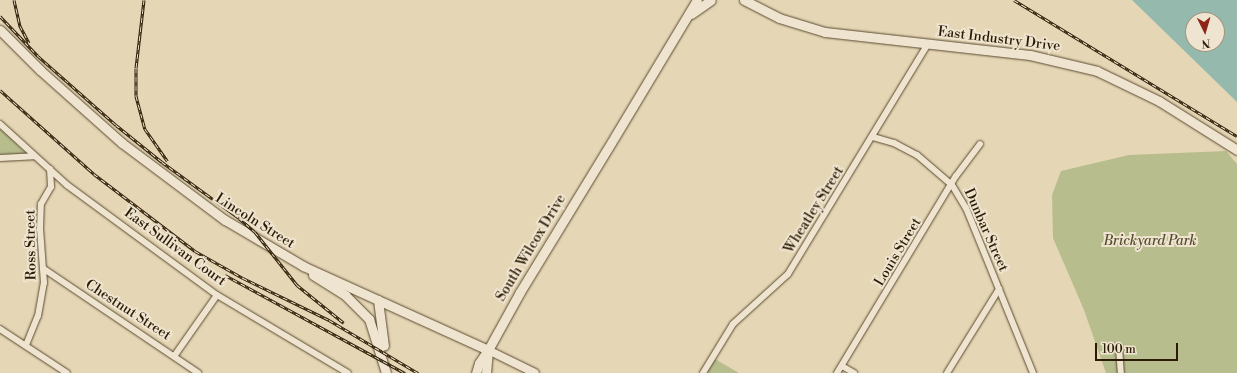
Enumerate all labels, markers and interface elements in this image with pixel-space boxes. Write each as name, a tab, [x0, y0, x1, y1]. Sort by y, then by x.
north arrow	[1185, 12, 1225, 52]
street label: East Industry Drive	[937, 23, 1061, 55]
text: N	[1201, 36, 1211, 50]
street label: Wheatley Street	[781, 163, 847, 257]
street label: Dunbar Street	[960, 186, 1012, 274]
street label: Lincoln Street	[212, 190, 298, 252]
street label: South Wilcox Drive	[493, 192, 569, 304]
street label: East Sullivan Court	[121, 204, 229, 290]
street label: Ross Street	[22, 210, 40, 280]
street label: Louis Street	[871, 215, 925, 289]
park label: Brickyard Park	[1103, 233, 1197, 249]
street label: Chestnut Street	[82, 276, 174, 344]
scale bar	[1097, 335, 1180, 361]
text: 100 m	[1102, 342, 1136, 357]

